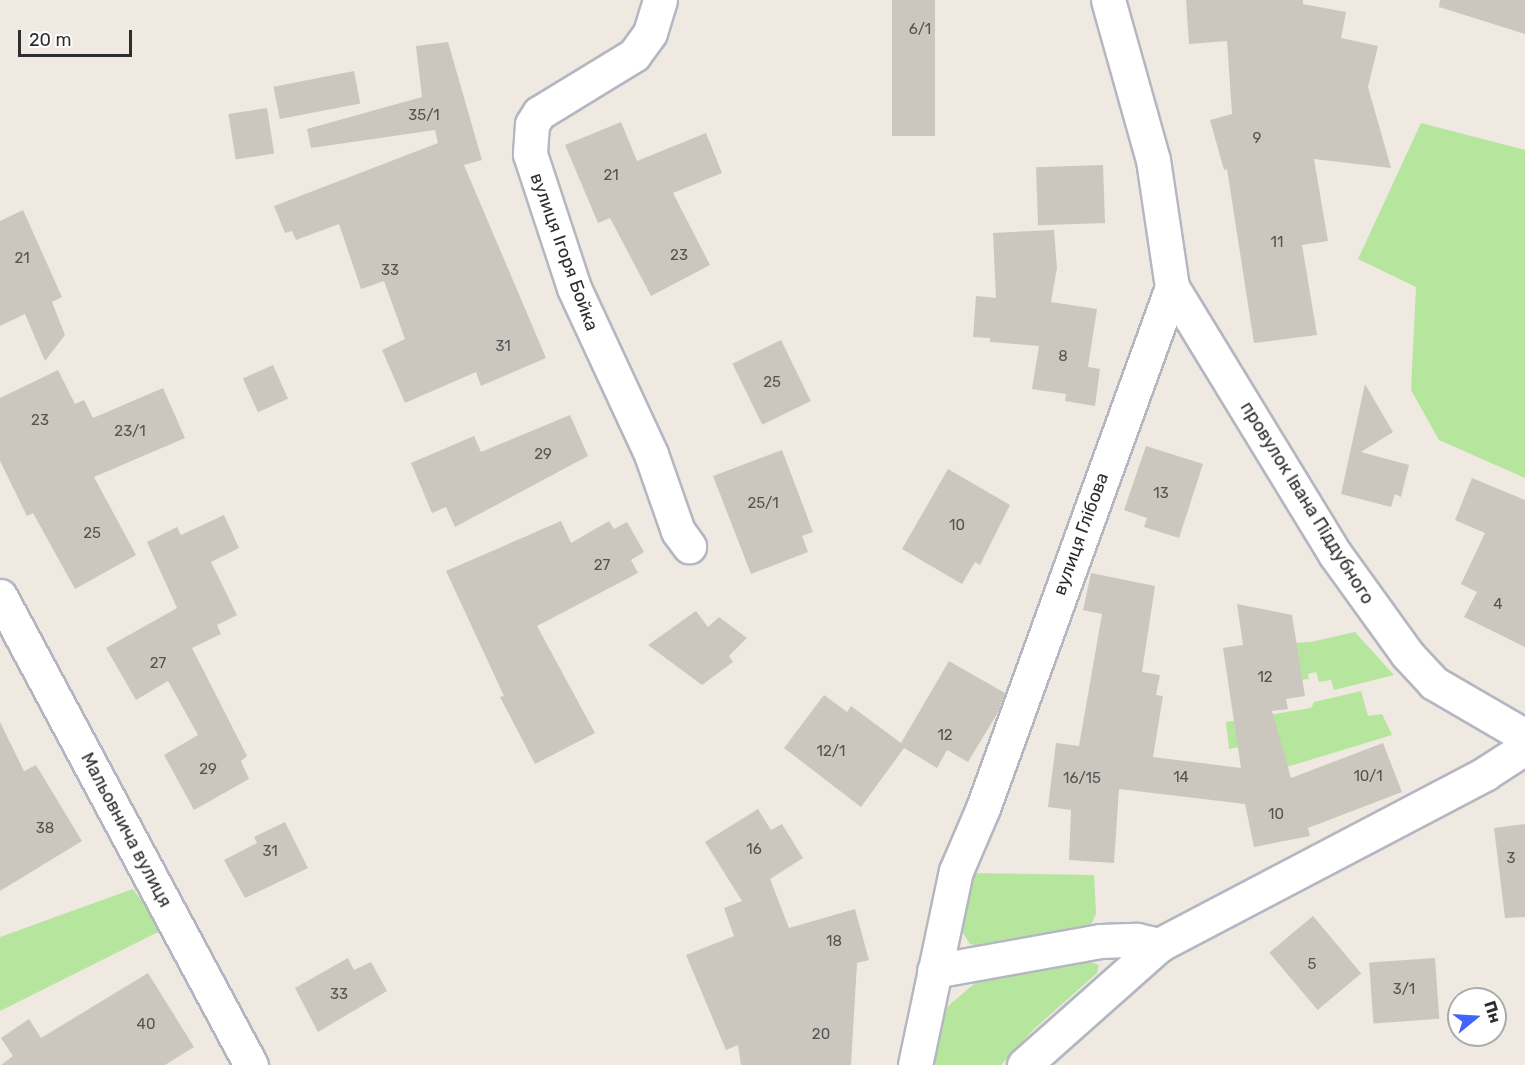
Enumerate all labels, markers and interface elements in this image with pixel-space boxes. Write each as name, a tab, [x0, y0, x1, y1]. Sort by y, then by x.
scale bar	[21, 18, 135, 56]
house number: 6/1	[909, 21, 931, 39]
text: 20 m	[29, 29, 71, 51]
house number: 35/1	[408, 107, 440, 125]
house number: 9	[1253, 130, 1261, 148]
house number: 21	[603, 167, 619, 185]
street label: вулиця Ігоря Бойка	[525, 170, 603, 334]
house number: 11	[1271, 234, 1283, 252]
house number: 23	[670, 247, 688, 265]
house number: 21	[14, 250, 30, 268]
house number: 33	[381, 262, 399, 280]
house number: 31	[495, 338, 511, 356]
house number: 8	[1058, 348, 1068, 366]
house number: 25	[763, 374, 781, 392]
street label: провулок Івана Піддубного	[1236, 398, 1378, 608]
house number: 23	[31, 412, 49, 430]
house number: 23/1	[114, 423, 146, 441]
house number: 29	[534, 446, 552, 464]
street label: вулиця Глібова	[1049, 470, 1113, 598]
house number: 13	[1153, 485, 1169, 503]
house number: 25/1	[747, 495, 779, 513]
house number: 10	[949, 517, 965, 535]
house number: 25	[83, 525, 101, 543]
house number: 27	[594, 557, 610, 575]
house number: 4	[1493, 596, 1503, 614]
house number: 27	[150, 655, 166, 673]
house number: 12	[1257, 669, 1273, 687]
house number: 12	[937, 727, 953, 745]
house number: 12/1	[817, 743, 845, 761]
street label: Мальовнича вулиця	[76, 749, 176, 911]
house number: 29	[199, 761, 217, 779]
house number: 10/1	[1353, 768, 1383, 786]
house number: 14	[1173, 769, 1189, 787]
house number: 16/15	[1063, 770, 1101, 788]
house number: 10	[1268, 806, 1284, 824]
house number: 38	[36, 820, 54, 838]
house number: 16	[746, 841, 762, 859]
house number: 31	[262, 843, 278, 861]
house number: 3	[1506, 850, 1516, 868]
house number: 18	[826, 933, 842, 951]
house number: 5	[1308, 956, 1316, 974]
house number: 3/1	[1393, 981, 1415, 999]
house number: 33	[330, 986, 348, 1004]
north arrow	[1447, 987, 1507, 1047]
text: Пн	[1480, 998, 1505, 1025]
house number: 40	[137, 1016, 155, 1034]
house number: 20	[812, 1026, 830, 1044]

